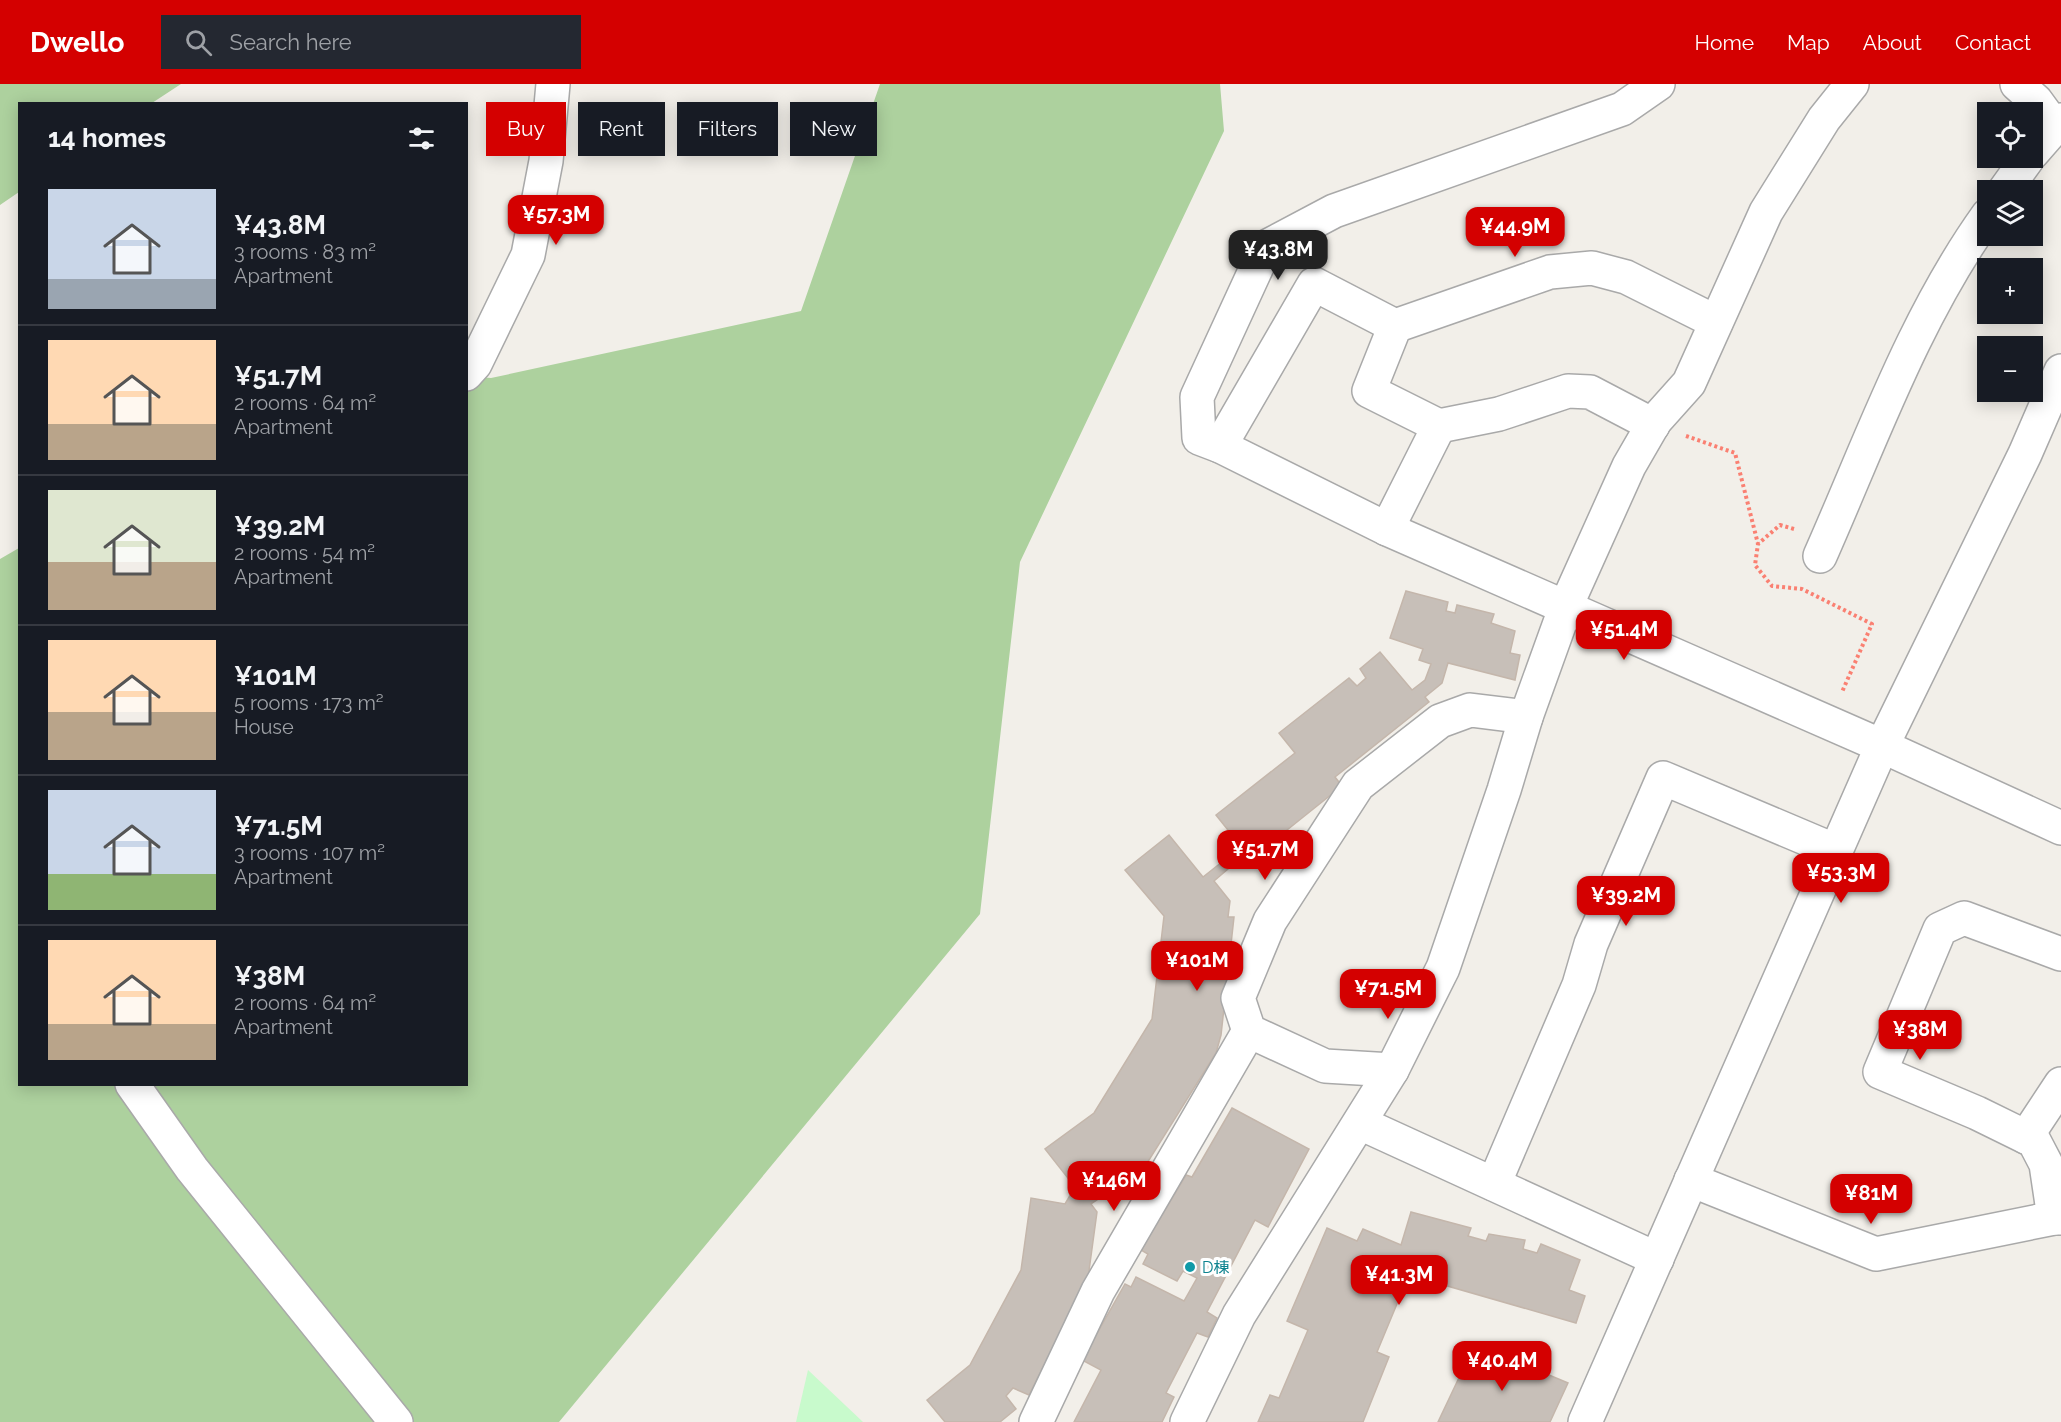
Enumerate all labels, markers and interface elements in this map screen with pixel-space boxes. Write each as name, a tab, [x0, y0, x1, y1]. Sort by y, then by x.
search box	[161, 15, 581, 69]
text: Dwello	[30, 26, 125, 59]
icon: search	[182, 26, 215, 59]
text: Search here	[230, 29, 352, 55]
text: Home	[1695, 30, 1754, 55]
text: Map	[1787, 30, 1830, 55]
text: About	[1863, 30, 1922, 55]
text: Contact	[1955, 30, 2031, 55]
chip: Buy	[486, 102, 566, 156]
chip: Rent	[578, 102, 665, 156]
chip: Filters	[677, 102, 778, 156]
chip: New	[790, 102, 877, 156]
map controls	[1977, 102, 2043, 402]
button: locate	[1977, 102, 2043, 168]
icon: filters	[405, 122, 438, 155]
text: 14 homes	[48, 123, 166, 153]
button: layers	[1977, 180, 2043, 246]
pin: ¥57.3M	[507, 195, 605, 246]
text: ¥57.3M	[522, 202, 590, 226]
pin: ¥44.9M	[1466, 207, 1564, 258]
text: ¥43.8M	[234, 210, 326, 240]
icon: home	[96, 213, 168, 285]
text: ¥44.9M	[1480, 214, 1550, 238]
pin: ¥43.8M	[1229, 230, 1327, 281]
text: ¥43.8M	[1243, 237, 1313, 261]
text: 3 rooms · 83 m²	[234, 240, 376, 264]
button: +	[1977, 258, 2043, 324]
text: Apartment	[234, 264, 333, 288]
button: −	[1977, 336, 2043, 402]
text: ¥51.7M	[234, 361, 322, 391]
icon: home	[96, 364, 168, 436]
text: 2 rooms · 64 m²	[234, 391, 376, 415]
text: Apartment	[234, 415, 333, 439]
text: ¥39.2M	[234, 511, 325, 541]
icon: home	[96, 514, 168, 586]
text: 2 rooms · 54 m²	[234, 541, 375, 565]
text: Apartment	[234, 565, 333, 589]
pin: ¥51.4M	[1575, 610, 1673, 661]
text: ¥51.4M	[1590, 617, 1658, 641]
text: ¥101M	[234, 661, 317, 691]
icon: home	[96, 664, 168, 736]
text: 5 rooms · 173 m²	[234, 691, 384, 715]
text: House	[234, 715, 294, 739]
text: ¥71.5M	[234, 811, 323, 841]
icon: home	[96, 814, 168, 886]
pin: ¥51.7M	[1216, 830, 1314, 881]
text: ¥51.7M	[1231, 837, 1299, 861]
text: 3 rooms · 107 m²	[234, 841, 385, 865]
pin: ¥53.3M	[1792, 853, 1890, 904]
text: ¥53.3M	[1806, 860, 1876, 884]
text: Apartment	[234, 865, 333, 889]
pin: ¥39.2M	[1577, 876, 1675, 927]
text: ¥39.2M	[1591, 883, 1661, 907]
pin: ¥101M	[1155, 941, 1239, 992]
text: ¥101M	[1165, 948, 1229, 972]
text: ¥38M	[234, 961, 305, 991]
icon: home	[96, 964, 168, 1036]
pin: ¥71.5M	[1339, 969, 1437, 1020]
text: ¥71.5M	[1354, 976, 1422, 1000]
text: 2 rooms · 64 m²	[234, 991, 376, 1015]
pin: ¥38M	[1884, 1010, 1956, 1061]
text: Apartment	[234, 1015, 333, 1039]
text: ¥38M	[1893, 1017, 1947, 1041]
pin: ¥146M	[1072, 1161, 1156, 1212]
text: ¥146M	[1082, 1168, 1146, 1192]
pin: ¥81M	[1835, 1174, 1907, 1225]
text: ¥81M	[1844, 1181, 1898, 1205]
pin: ¥41.3M	[1350, 1255, 1448, 1306]
place label: D棟	[1202, 1258, 1229, 1277]
marker: D棟	[1183, 1260, 1197, 1274]
text: ¥41.3M	[1365, 1262, 1433, 1286]
pin: ¥40.4M	[1453, 1341, 1551, 1392]
text: ¥40.4M	[1466, 1348, 1538, 1372]

